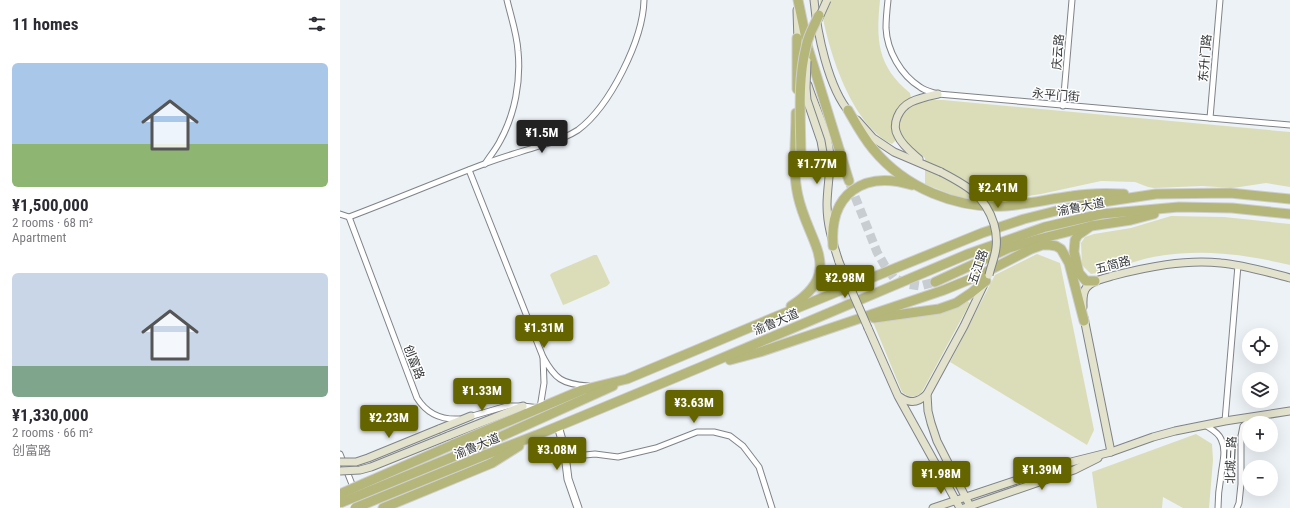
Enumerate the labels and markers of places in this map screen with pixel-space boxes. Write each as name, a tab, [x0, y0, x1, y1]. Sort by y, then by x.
pin: ¥1.5M	[514, 120, 570, 154]
pin: ¥1.77M	[784, 151, 850, 185]
pin: ¥2.41M	[965, 175, 1031, 209]
pin: ¥2.98M	[812, 265, 878, 299]
pin: ¥1.31M	[511, 315, 577, 349]
pin: ¥1.33M	[449, 378, 515, 412]
pin: ¥3.63M	[661, 390, 727, 424]
pin: ¥2.23M	[356, 405, 422, 439]
pin: ¥3.08M	[524, 437, 590, 471]
pin: ¥1.39M	[1009, 457, 1075, 491]
pin: ¥1.98M	[908, 461, 974, 495]

